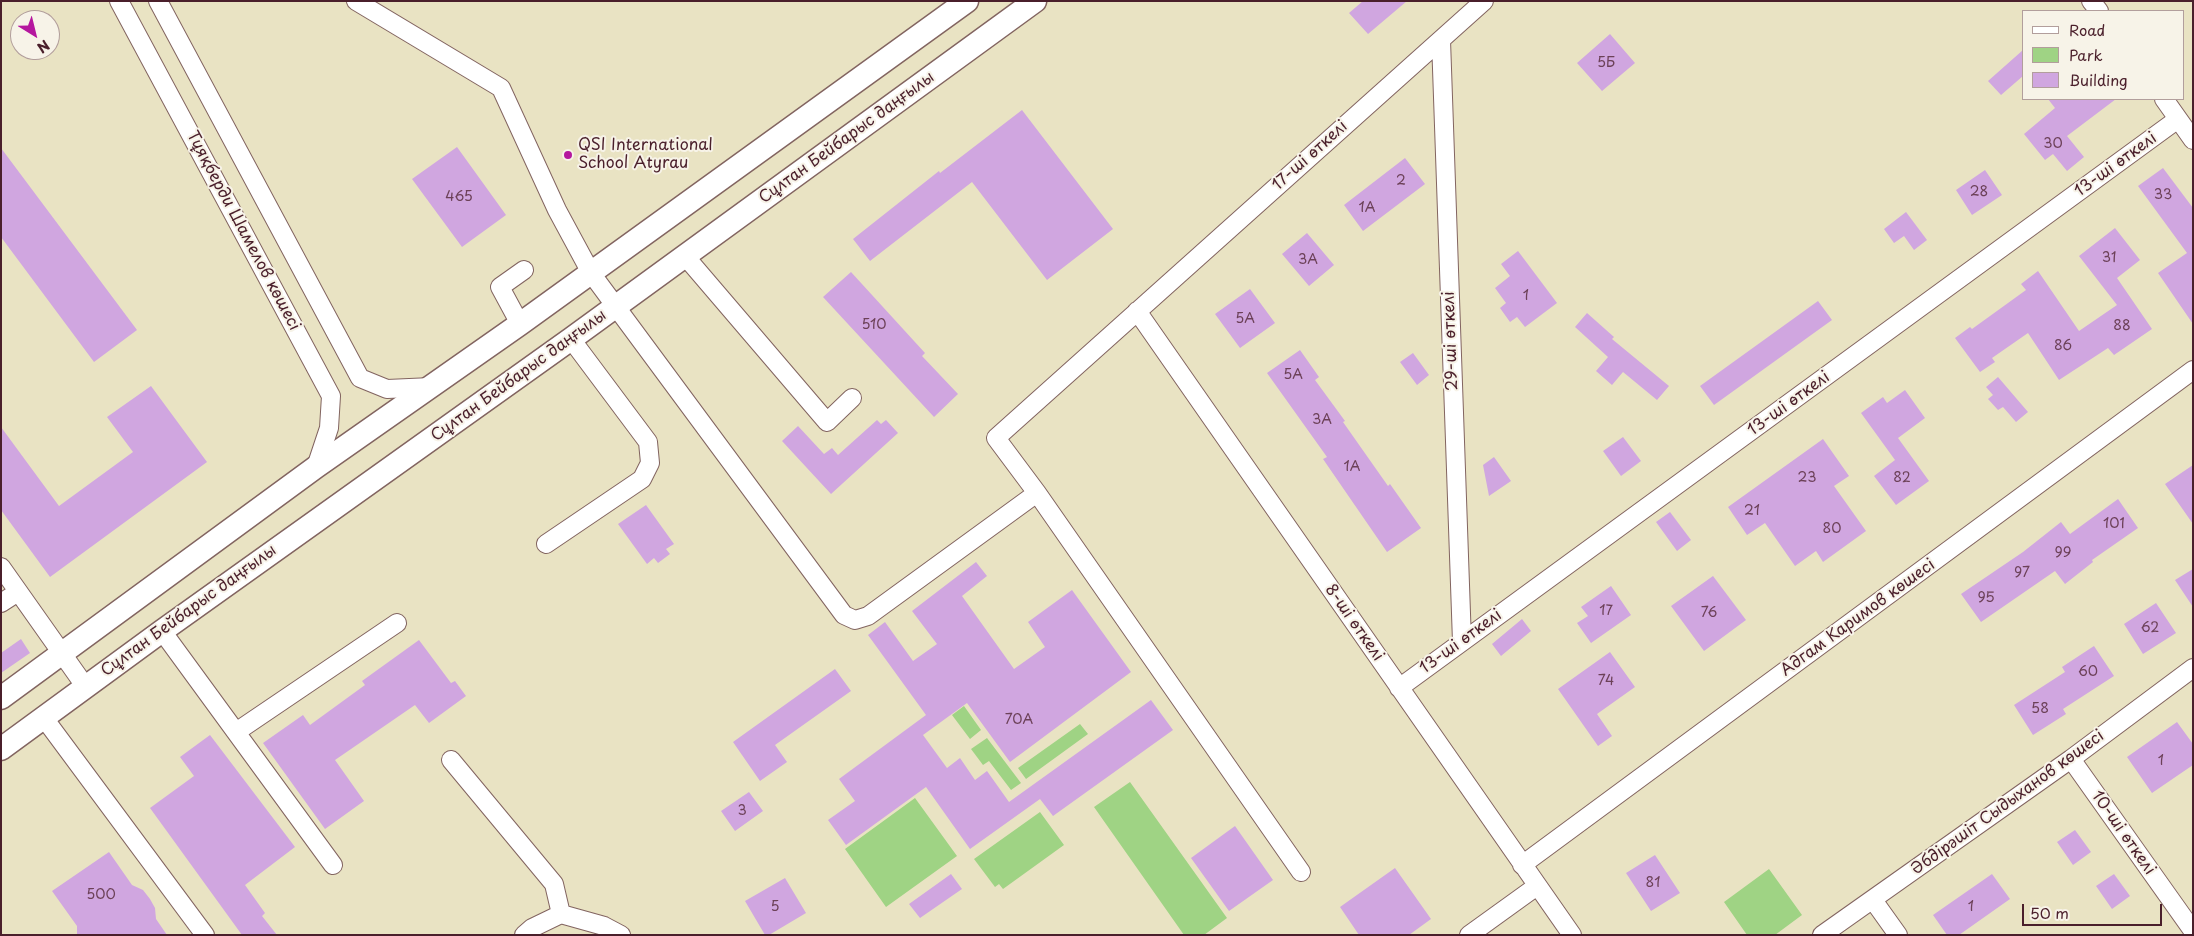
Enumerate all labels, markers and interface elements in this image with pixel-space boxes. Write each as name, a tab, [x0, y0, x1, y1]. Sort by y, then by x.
north arrow	[10, 10, 60, 60]
legend	[2022, 10, 2184, 100]
text: Road	[2069, 18, 2105, 41]
text: N	[33, 35, 54, 58]
text: Park	[2069, 43, 2103, 66]
house number: 5Б	[1597, 55, 1615, 71]
street label: Сұлтан Бейбарыс даңғылы	[756, 68, 938, 208]
text: Building	[2069, 68, 2128, 91]
street label: 17-ші өткелі	[1268, 117, 1352, 195]
street label: Тұяқберди Шамелов көшесі	[182, 128, 304, 334]
street label: 13-ші өткелі	[2071, 129, 2161, 201]
place label: QSI International School Atyrau	[578, 136, 713, 174]
house number: 30	[2043, 136, 2063, 152]
marker: QSI International School Atyrau	[562, 149, 574, 161]
house number: 2	[1396, 173, 1406, 189]
house number: 28	[1970, 184, 1988, 200]
house number: 33	[2154, 187, 2172, 203]
house number: 465	[445, 189, 473, 205]
house number: 1А	[1358, 200, 1376, 216]
house number: 31	[2102, 250, 2116, 266]
house number: 3А	[1298, 252, 1318, 268]
house number: 1	[1523, 288, 1529, 304]
street label: 29-ші өткелі	[1440, 291, 1462, 391]
street label: Сұлтан Бейбарыс даңғылы	[428, 306, 610, 446]
house number: 5А	[1235, 311, 1255, 327]
house number: 510	[861, 317, 887, 333]
house number: 88	[2113, 318, 2131, 334]
house number: 86	[2054, 338, 2072, 354]
house number: 5А	[1283, 367, 1303, 383]
street label: 13-ші өткелі	[1744, 368, 1834, 440]
house number: 3А	[1312, 412, 1332, 428]
house number: 1А	[1343, 459, 1361, 475]
house number: 23	[1798, 470, 1816, 486]
house number: 82	[1893, 470, 1911, 486]
house number: 21	[1744, 503, 1760, 519]
house number: 101	[2103, 516, 2125, 532]
house number: 80	[1823, 521, 1841, 537]
street label: Сұлтан Бейбарыс даңғылы	[98, 541, 280, 681]
house number: 99	[2054, 545, 2072, 561]
street label: Адгам Каримов көшесі	[1777, 556, 1939, 680]
house number: 97	[2014, 565, 2030, 581]
street label: 8-ші өткелі	[1321, 581, 1387, 665]
house number: 95	[1977, 590, 1995, 606]
house number: 17	[1599, 603, 1613, 619]
house number: 76	[1701, 605, 1717, 621]
street label: 13-ші өткелі	[1416, 606, 1506, 678]
house number: 62	[2141, 620, 2159, 636]
house number: 60	[2078, 664, 2098, 680]
house number: 74	[1598, 673, 1614, 689]
house number: 58	[2031, 701, 2049, 717]
house number: 70А	[1005, 712, 1033, 728]
street label: Әбдірәшіт Сыдыханов көшесі	[1908, 727, 2108, 879]
house number: 1	[2158, 753, 2164, 769]
street label: 10-ші өткелі	[2087, 787, 2159, 879]
house number: 3	[737, 803, 747, 819]
house number: 81	[1646, 875, 1660, 891]
house number: 500	[86, 887, 116, 903]
scale bar	[2024, 894, 2164, 926]
house number: 5	[770, 899, 780, 915]
house number: 1	[1968, 899, 1974, 915]
text: 50 m	[2030, 901, 2069, 924]

